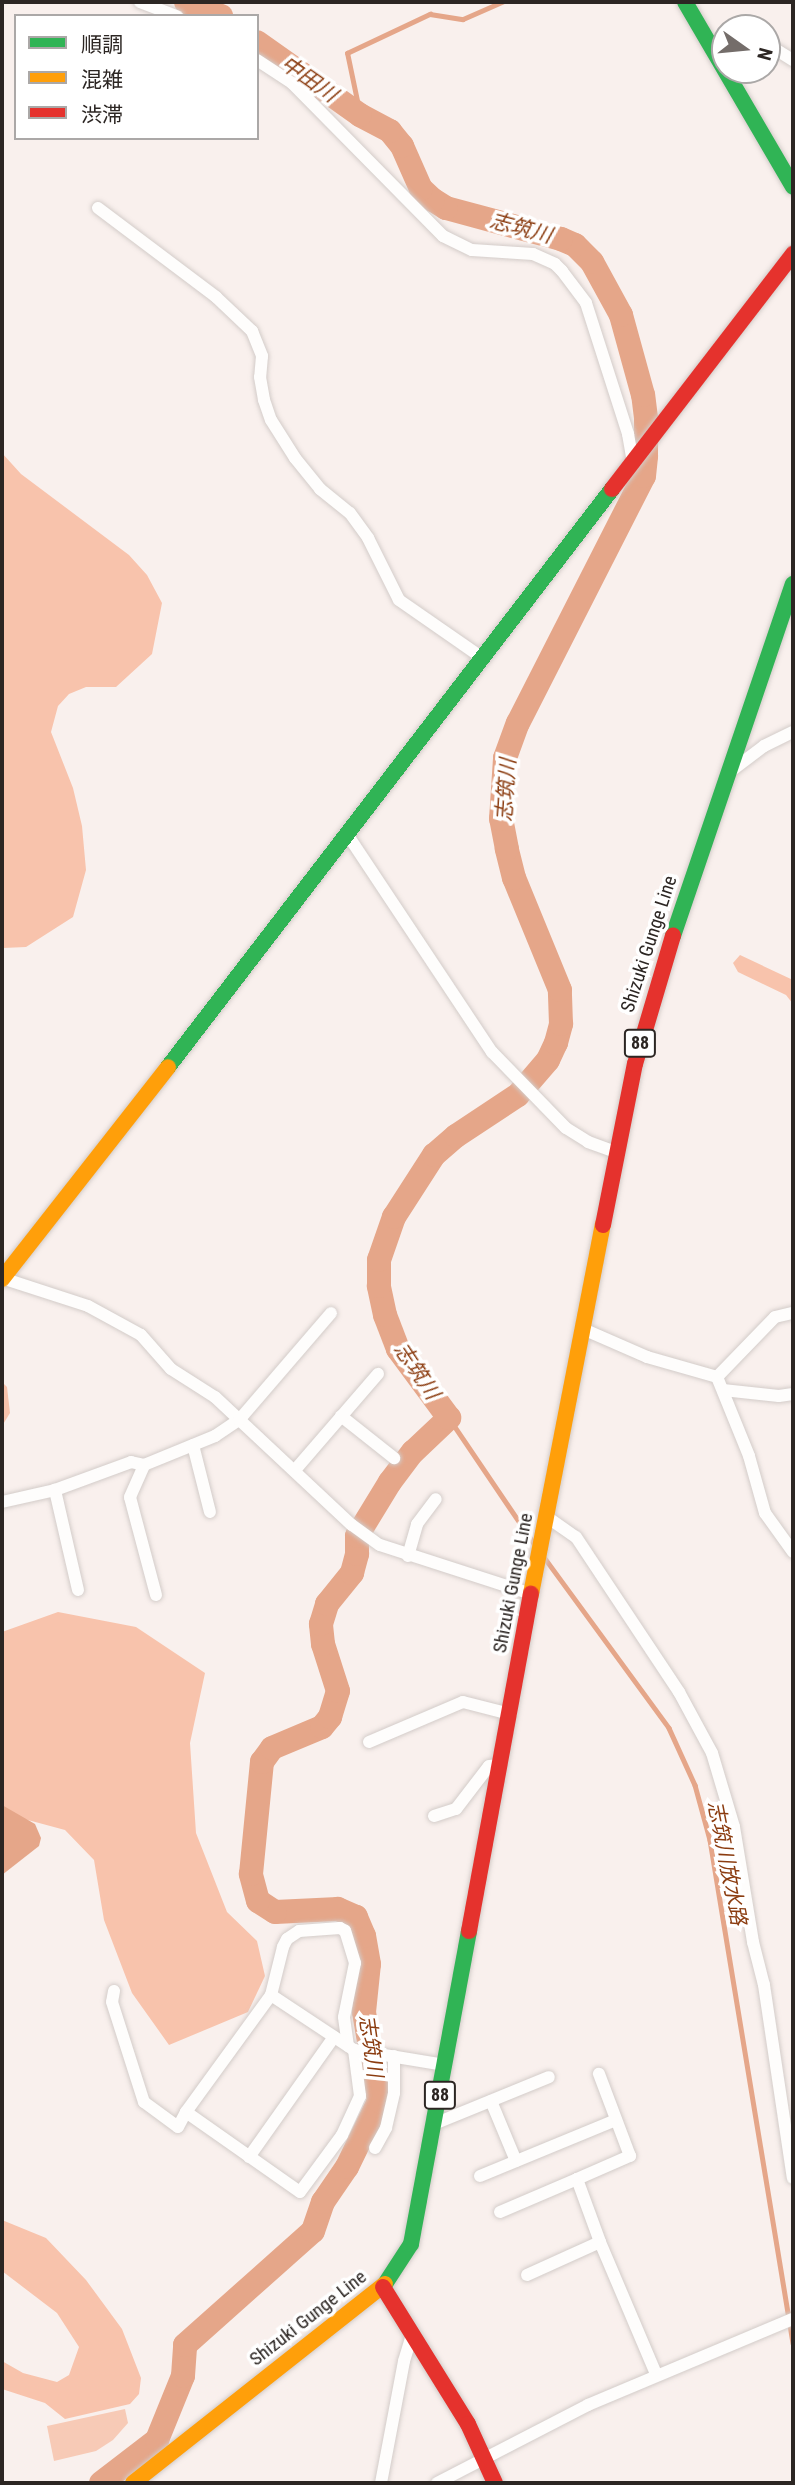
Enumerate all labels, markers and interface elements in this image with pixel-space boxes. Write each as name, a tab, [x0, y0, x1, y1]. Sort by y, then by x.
legend	[14, 14, 259, 140]
north arrow	[711, 14, 781, 84]
text: 順調	[81, 33, 123, 57]
text: N	[752, 45, 777, 63]
water label: 中田川	[276, 51, 342, 107]
text: 混雑	[81, 68, 123, 92]
text: 渋滞	[81, 103, 123, 127]
water label: 志筑川	[487, 208, 555, 248]
water label: 志筑川	[491, 758, 521, 822]
street label: Shizuki Gunge Line	[616, 873, 682, 1015]
road number: 88	[622, 1028, 658, 1058]
water label: 志筑川	[389, 1338, 445, 1404]
street label: Shizuki Gunge Line	[488, 1511, 538, 1655]
water label: 志筑川放水路	[703, 1799, 751, 1927]
water label: 志筑川	[354, 2013, 388, 2079]
road number: 88	[422, 2080, 458, 2110]
street label: Shizuki Gunge Line	[245, 2265, 371, 2371]

